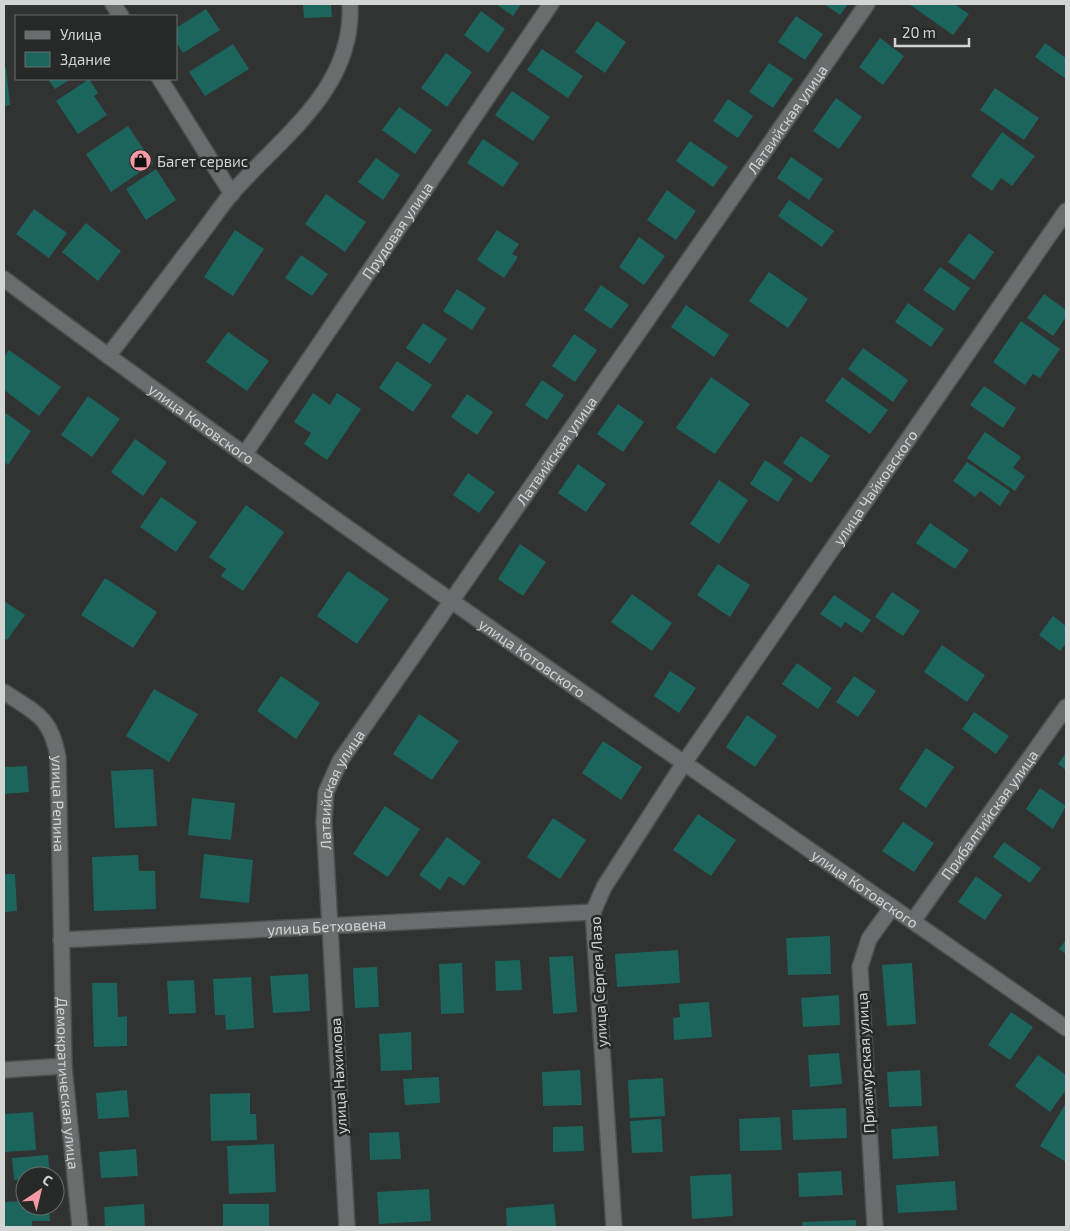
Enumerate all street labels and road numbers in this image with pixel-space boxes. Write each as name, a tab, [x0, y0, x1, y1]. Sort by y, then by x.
street label: Латвийская улица	[743, 61, 831, 177]
street label: Прудовая улица	[358, 178, 436, 282]
street label: улица Котовского	[145, 379, 258, 468]
street label: Латвийская улица	[512, 393, 600, 508]
street label: улица Чайковского	[829, 426, 921, 549]
street label: улица Котовского	[475, 614, 589, 701]
street label: Латвийская улица	[315, 726, 368, 850]
street label: Прибалтийская улица	[937, 746, 1042, 883]
street label: улица Репина	[48, 755, 69, 852]
street label: улица Котовского	[808, 845, 922, 932]
street label: улица Бетховена	[267, 914, 387, 939]
street label: улица Сергея Лазо	[586, 916, 611, 1048]
street label: Приамурская улица	[852, 992, 879, 1134]
street label: Демократическая улица	[54, 997, 83, 1170]
street label: улица Нахимова	[326, 1017, 351, 1135]

